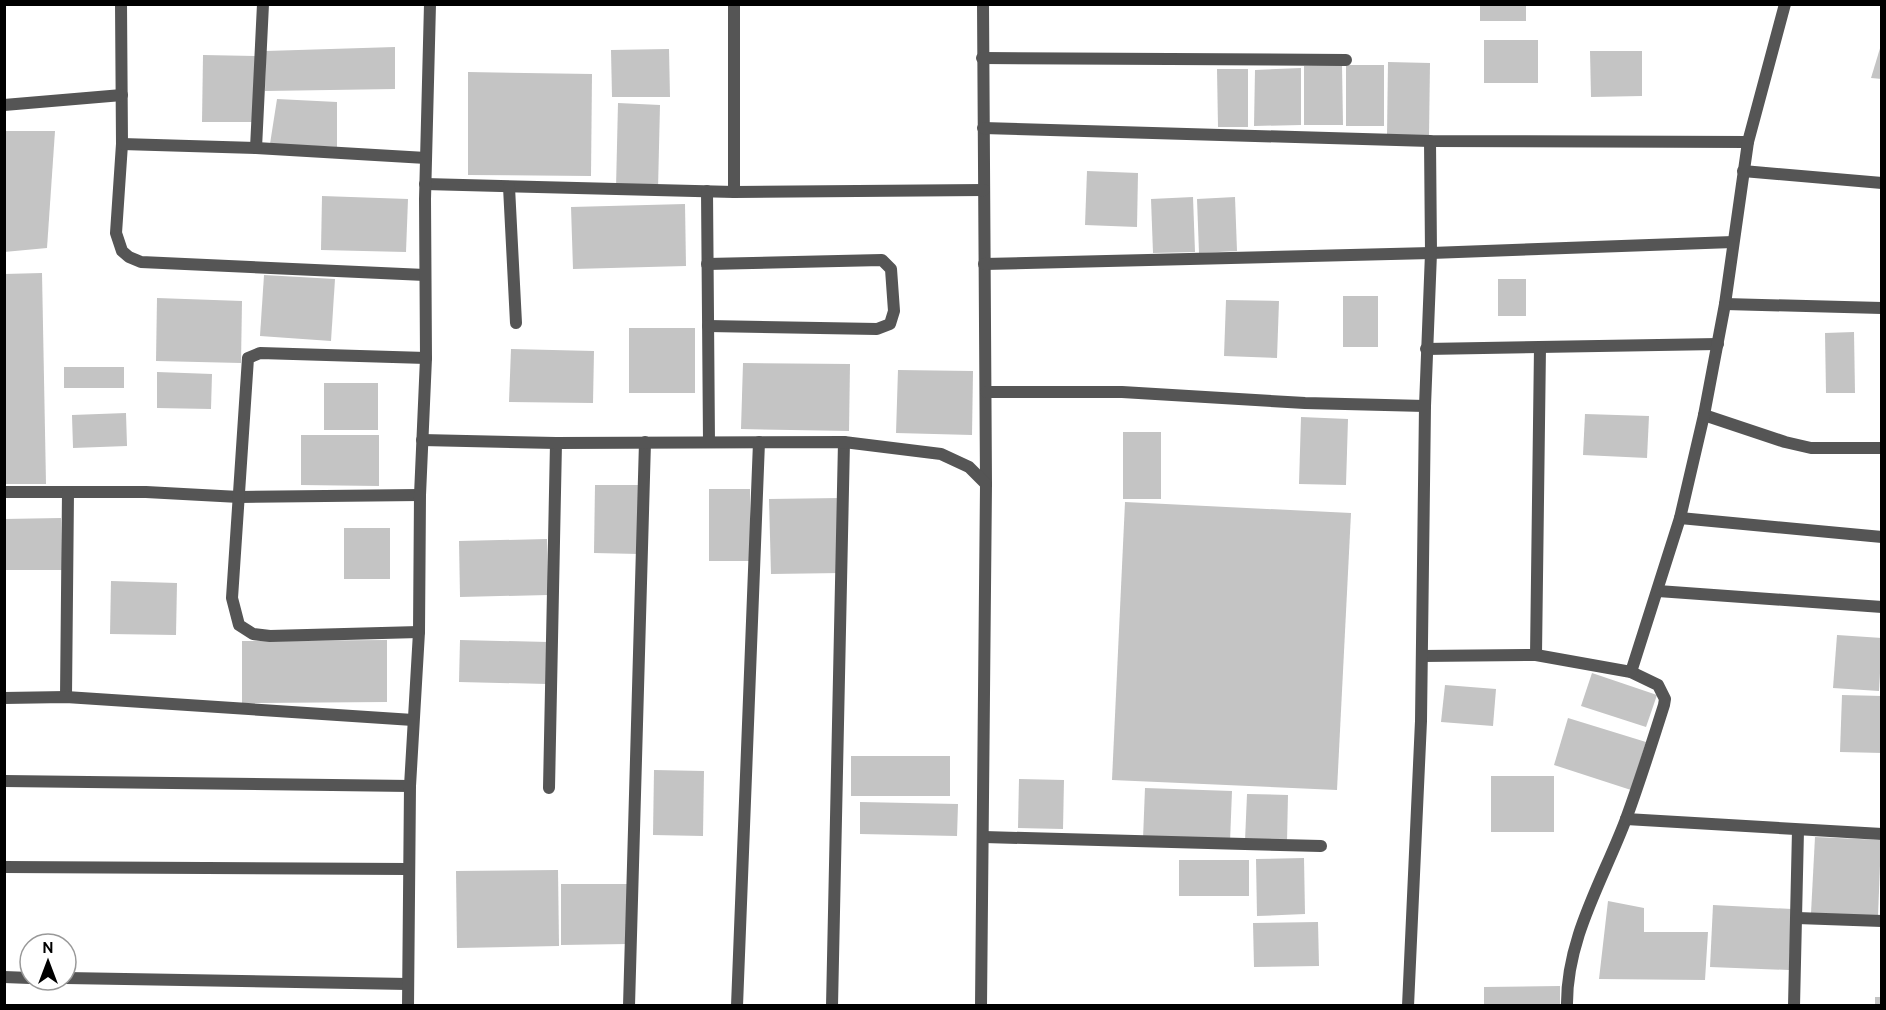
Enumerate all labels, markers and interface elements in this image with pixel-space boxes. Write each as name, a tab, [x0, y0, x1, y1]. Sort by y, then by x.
north arrow	[18, 932, 78, 992]
text: N	[42, 938, 54, 957]

